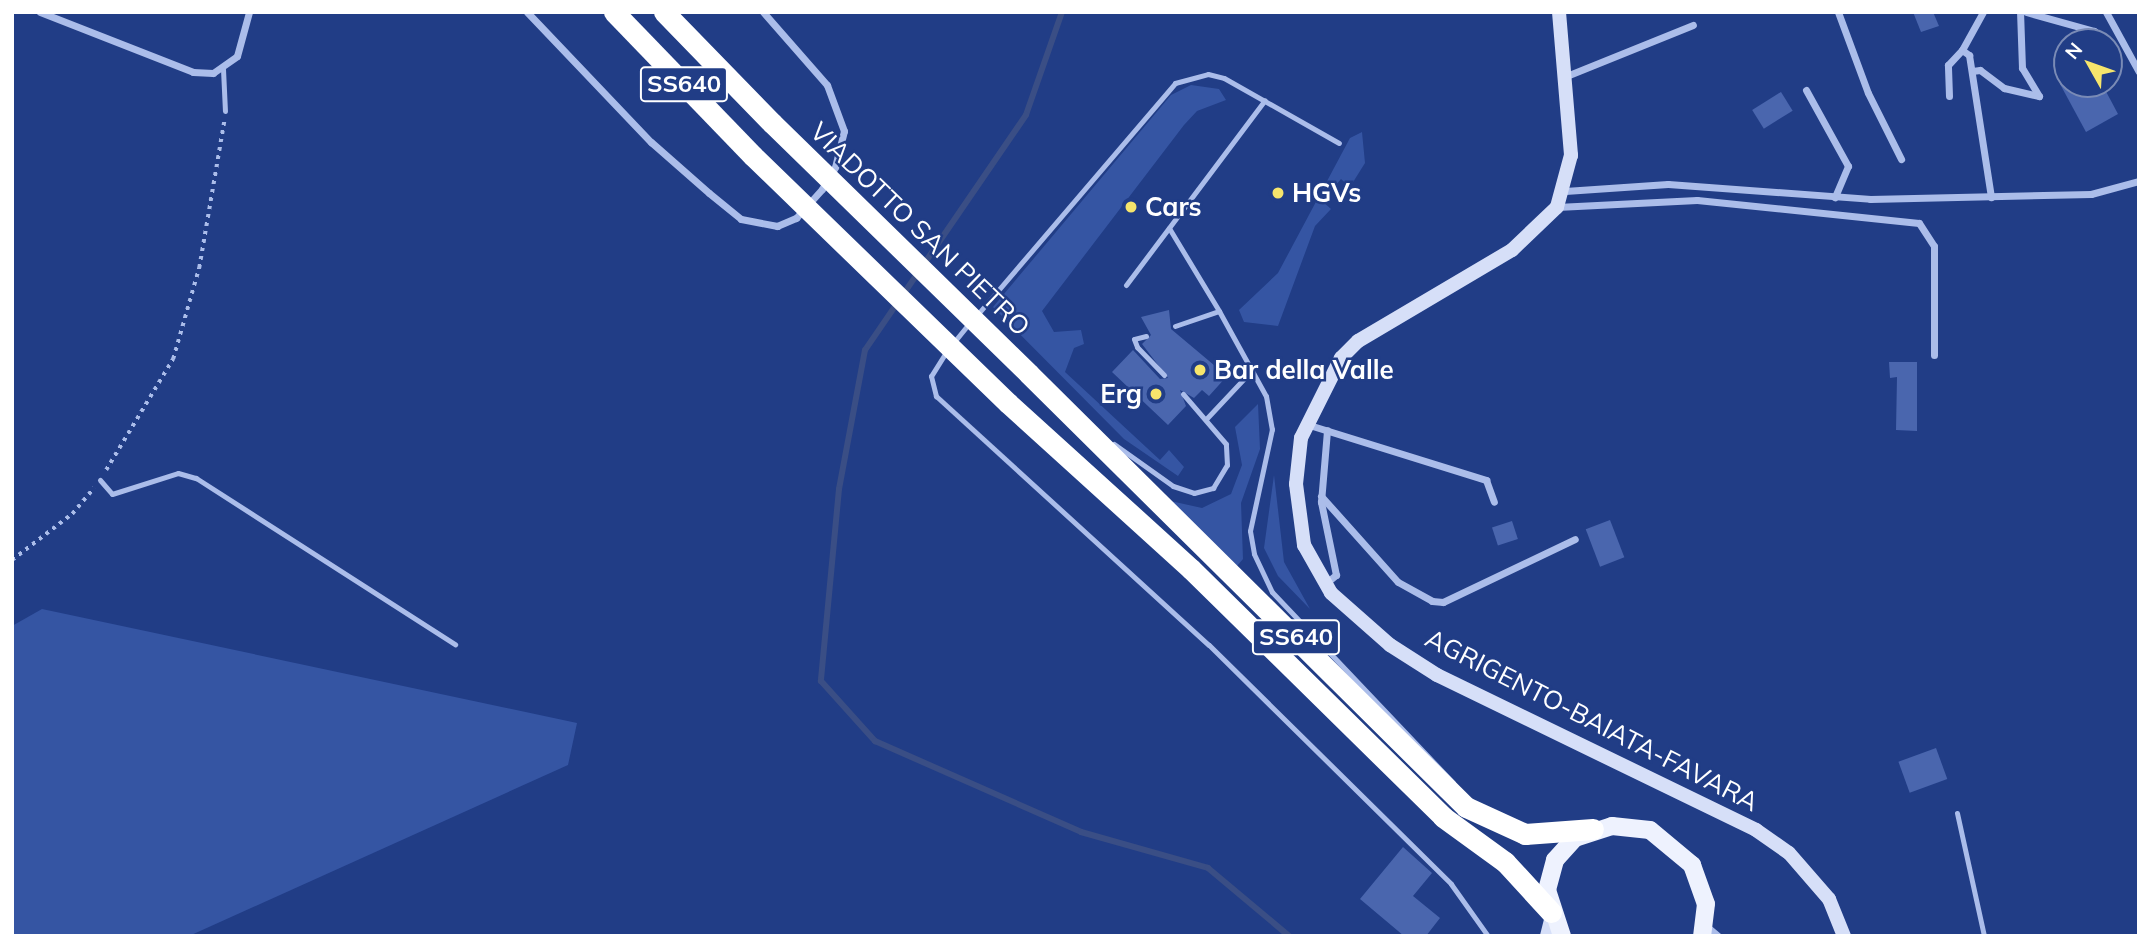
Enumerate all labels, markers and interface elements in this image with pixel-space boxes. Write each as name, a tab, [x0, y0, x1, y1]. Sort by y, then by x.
north arrow	[2053, 28, 2123, 98]
text: N	[2060, 38, 2087, 64]
road number: SS640	[638, 64, 730, 104]
street label: VIADOTTO SAN PIETRO	[804, 116, 1036, 342]
place label: HGVs	[1292, 177, 1361, 209]
marker: HGVs	[1270, 185, 1286, 201]
place label: Cars	[1145, 191, 1202, 223]
marker: Cars	[1123, 199, 1139, 215]
place label: Bar della Valle	[1214, 354, 1394, 386]
marker: Bar della Valle	[1192, 362, 1208, 378]
place label: Erg	[1100, 378, 1142, 410]
marker: Erg	[1148, 386, 1164, 402]
road number: SS640	[1250, 616, 1342, 658]
street label: AGRIGENTO-BAIATA-FAVARA	[1420, 622, 1764, 818]

